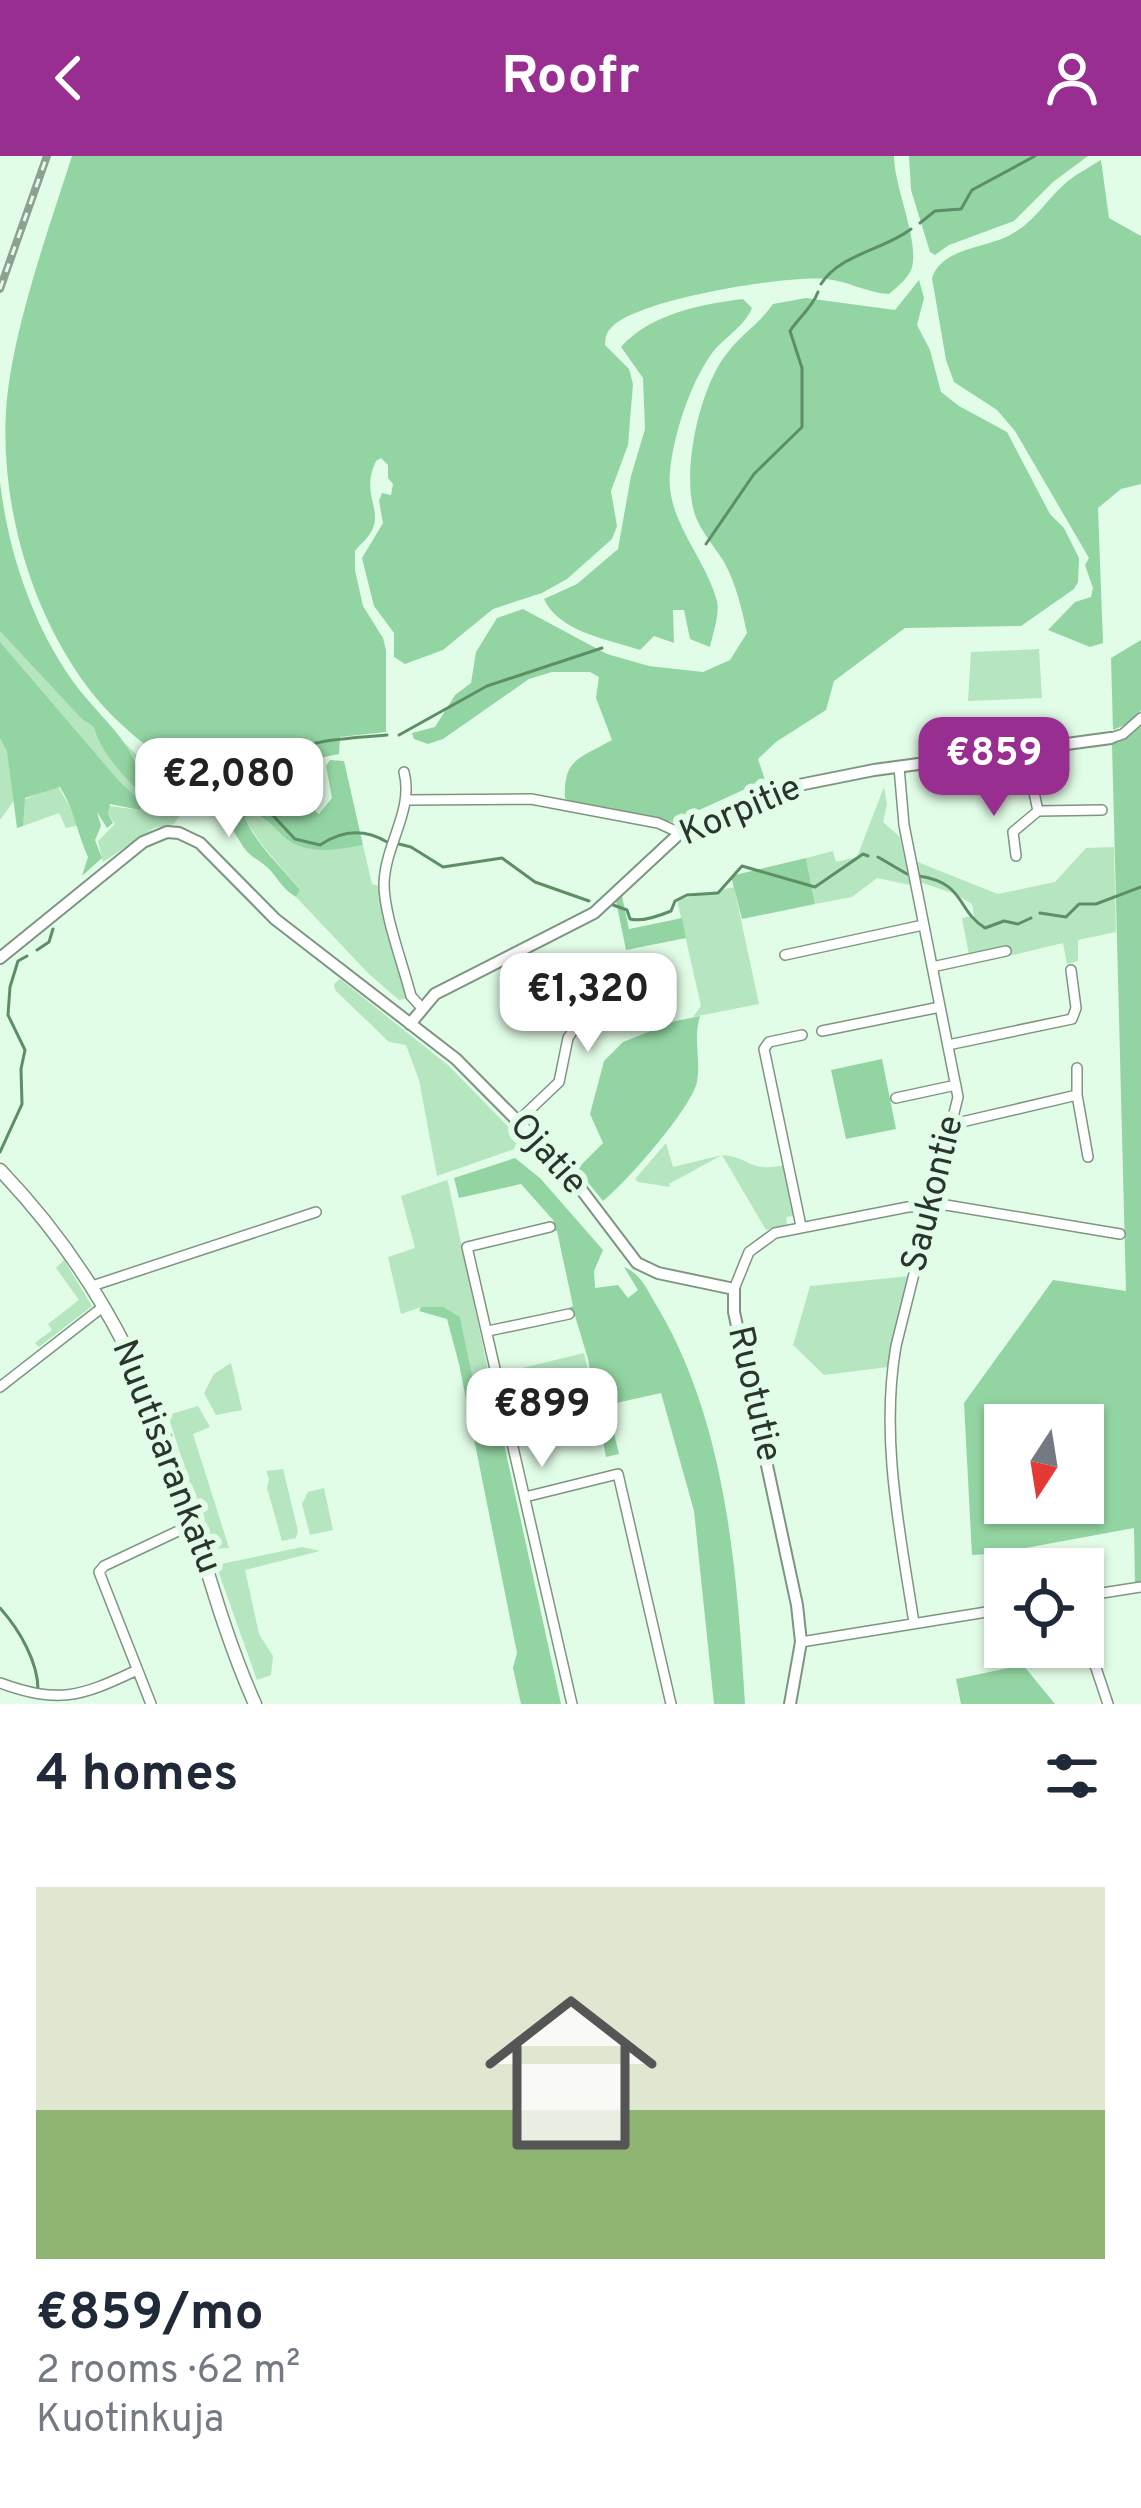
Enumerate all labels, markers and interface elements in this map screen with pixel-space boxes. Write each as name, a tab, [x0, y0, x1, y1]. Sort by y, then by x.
text: Roofr	[501, 44, 640, 113]
icon: back	[36, 45, 102, 111]
icon: person	[1039, 45, 1105, 111]
pin: €859	[923, 717, 1065, 819]
text: €859	[945, 731, 1043, 780]
pin: €2,080	[131, 738, 327, 840]
text: €2,080	[162, 752, 296, 801]
street label: Korpitie	[673, 766, 809, 858]
pin: €1,320	[490, 953, 686, 1055]
text: €1,320	[527, 967, 649, 1016]
street label: Ojatie	[498, 1104, 596, 1206]
street label: Saukontie	[892, 1111, 976, 1277]
street label: Ruotutie	[715, 1322, 791, 1466]
street label: Nuutisarankatu	[99, 1334, 231, 1580]
pin: €899	[471, 1368, 613, 1470]
text: €899	[493, 1382, 591, 1431]
north arrow	[984, 1404, 1104, 1524]
map controls	[984, 1404, 1104, 1668]
button: locate	[984, 1548, 1104, 1668]
icon: filters	[1039, 1743, 1105, 1809]
text: 4 homes	[36, 1744, 238, 1809]
icon: home	[463, 1965, 679, 2181]
text: €859/mo	[36, 2283, 264, 2348]
text: 2 rooms · 62 m²	[36, 2348, 300, 2397]
text: Kuotinkuja	[36, 2397, 224, 2446]

